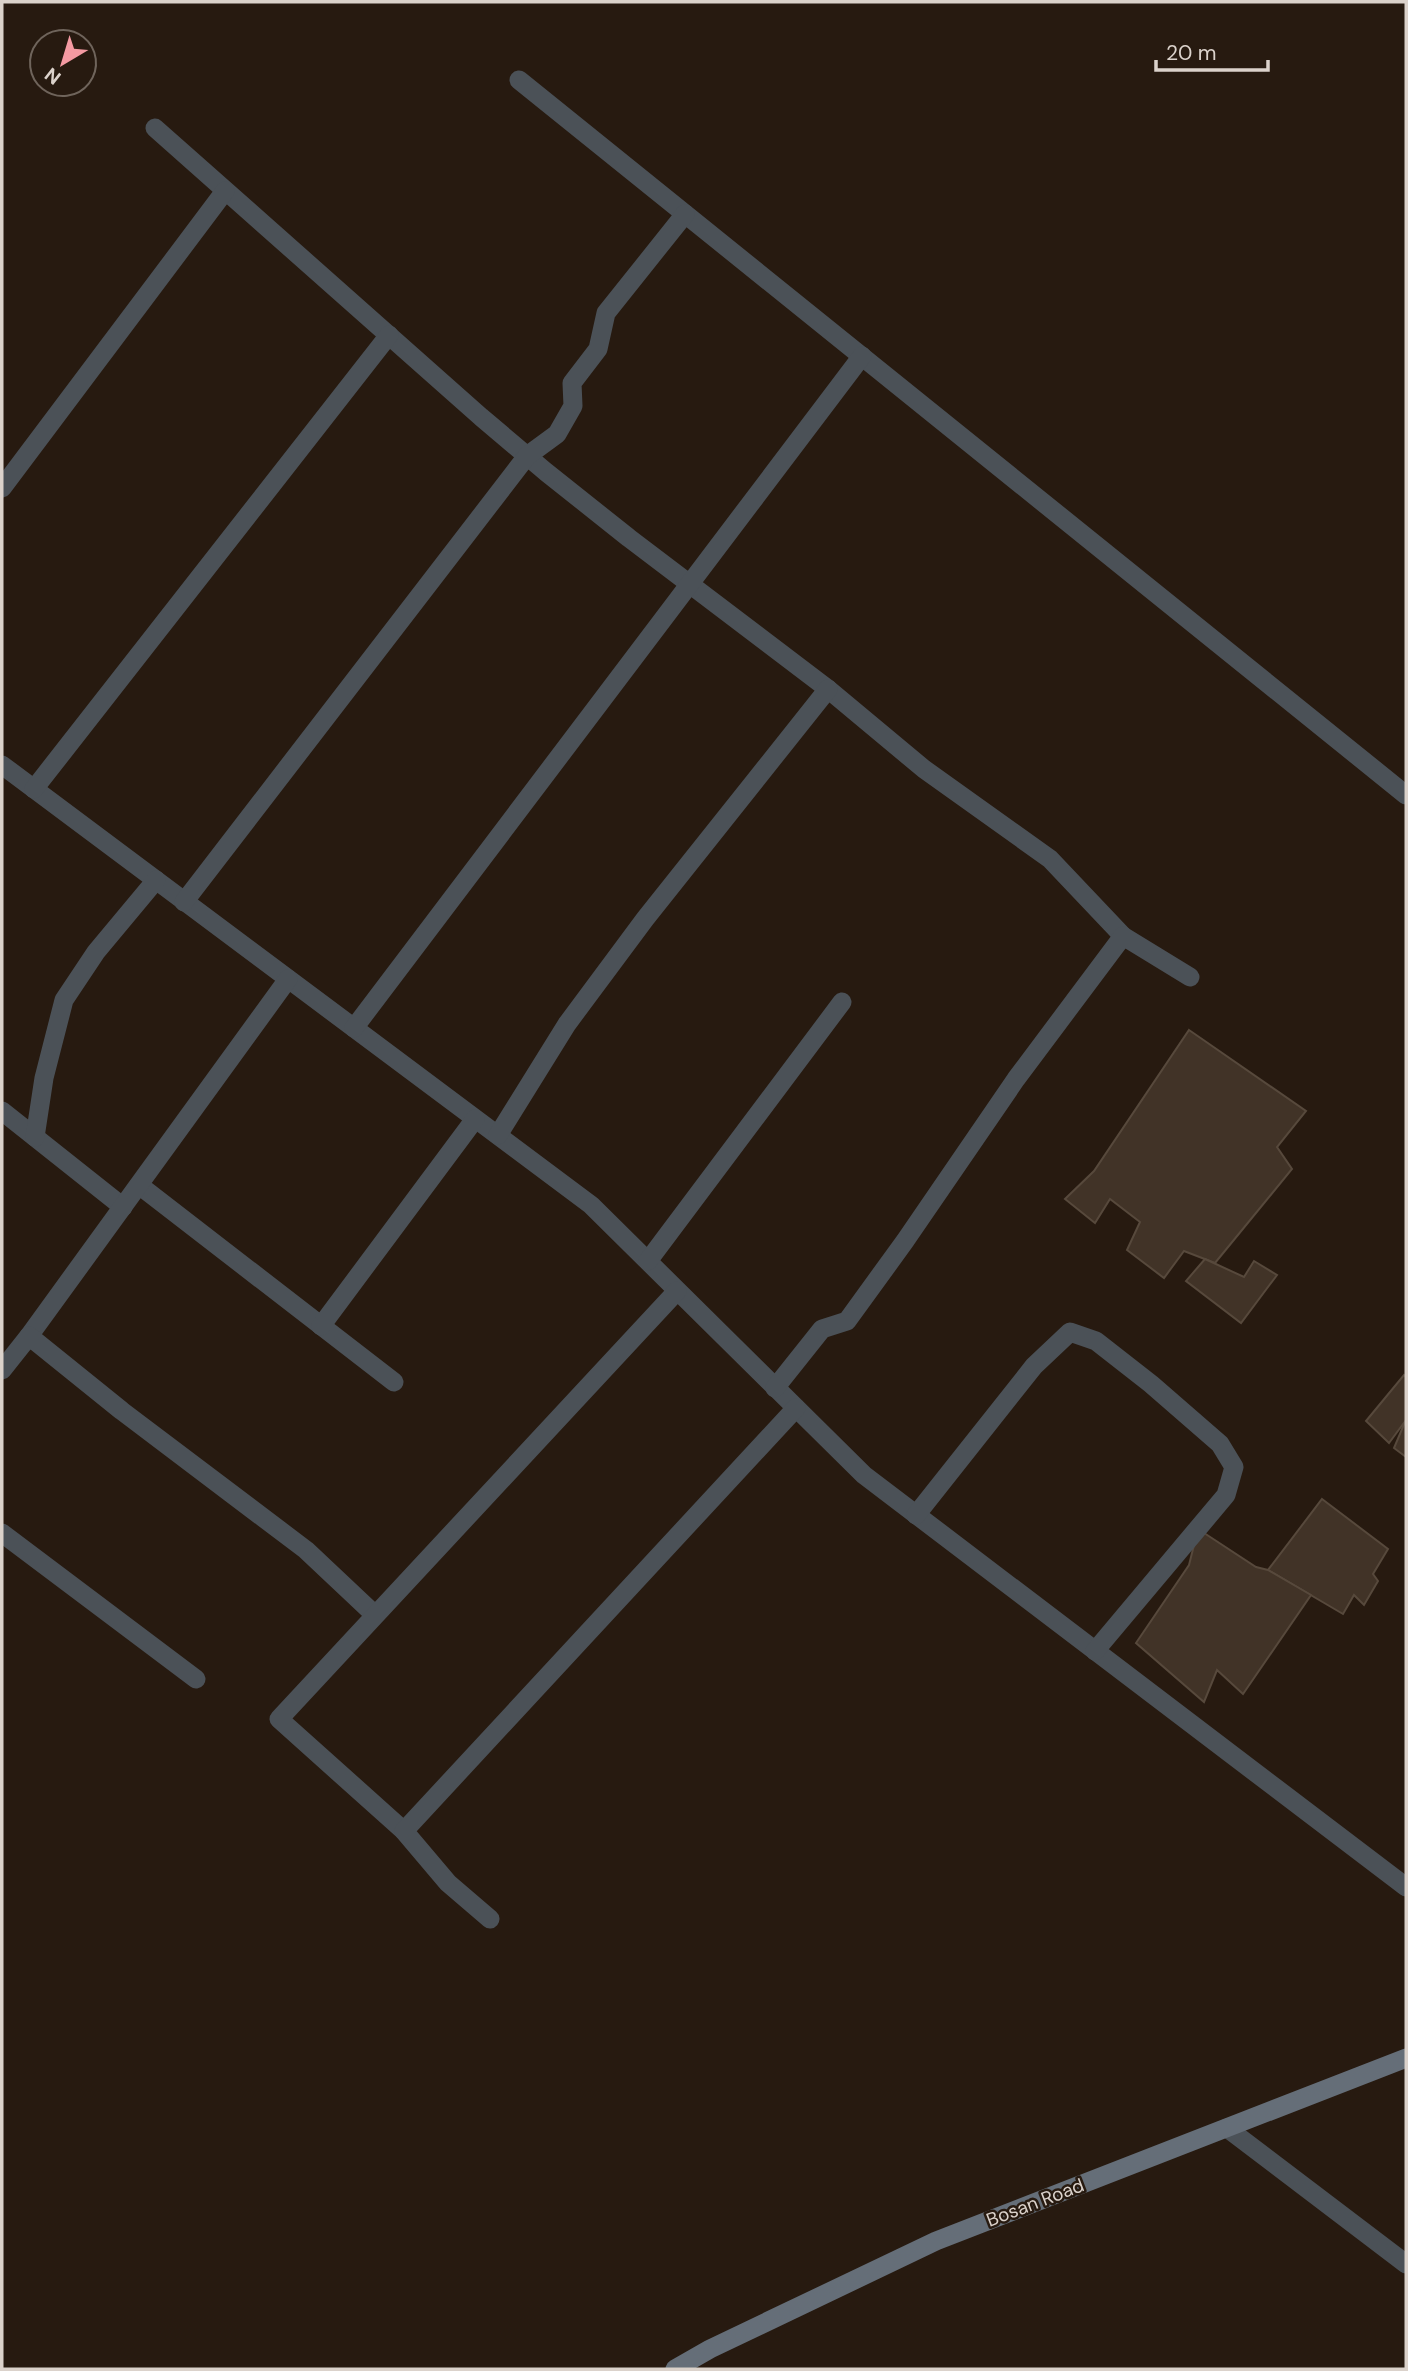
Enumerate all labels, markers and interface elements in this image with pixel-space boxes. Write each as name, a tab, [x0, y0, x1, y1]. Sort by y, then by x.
north arrow	[28, 28, 98, 98]
scale bar	[1156, 28, 1268, 72]
text: 20 m	[1166, 39, 1217, 67]
text: N	[40, 62, 66, 90]
street label: Bosan Road	[983, 2172, 1088, 2233]

